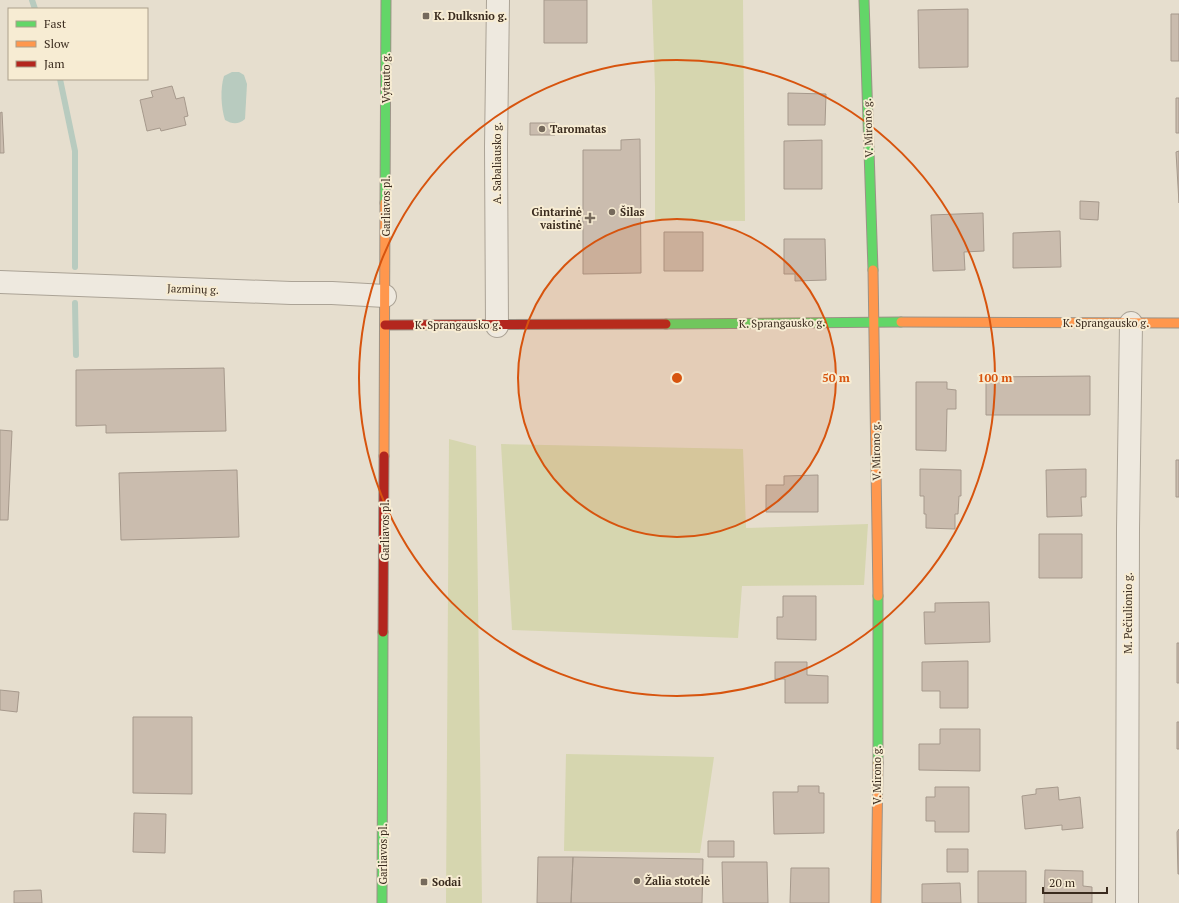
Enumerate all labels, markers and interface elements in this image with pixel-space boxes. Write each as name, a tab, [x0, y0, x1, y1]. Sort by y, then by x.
legend	[8, 8, 148, 80]
place label: K. Dulksnio g.	[434, 9, 507, 23]
marker: K. Dulksnio g.	[421, 11, 431, 21]
text: Fast	[44, 16, 67, 31]
text: Slow	[44, 36, 70, 51]
street label: Vytauto g.	[379, 53, 393, 103]
text: Jam	[44, 56, 65, 71]
street label: V. Mirono g.	[860, 98, 876, 158]
street label: A. Sabaliausko g.	[490, 122, 504, 204]
place label: Taromatas	[550, 122, 606, 136]
marker: Taromatas	[537, 124, 547, 134]
street label: Garliavos pl.	[379, 175, 393, 237]
place label: Gintarinė vaistinė	[532, 205, 582, 232]
place label: Šilas	[620, 205, 645, 219]
marker: Šilas	[607, 207, 617, 217]
marker: Gintarinė vaistinė	[585, 213, 595, 223]
street label: Jazminų g.	[167, 281, 219, 297]
street label: K. Sprangausko g.	[739, 315, 825, 331]
street label: K. Sprangausko g.	[1063, 316, 1149, 330]
street label: K. Sprangausko g.	[415, 318, 501, 332]
text: 50 m	[822, 370, 850, 385]
text: 100 m	[978, 370, 1012, 385]
centre of rings	[670, 371, 684, 385]
street label: V. Mirono g.	[868, 421, 884, 481]
street label: Garliavos pl.	[378, 499, 392, 561]
street label: M. Pečiulionio g.	[1121, 572, 1135, 654]
street label: V. Mirono g.	[870, 745, 884, 805]
street label: Garliavos pl.	[376, 823, 390, 885]
scale bar	[1043, 869, 1107, 895]
place label: Žalia stotelė	[645, 874, 710, 888]
place label: Sodai	[432, 875, 461, 889]
text: 20 m	[1049, 875, 1076, 890]
marker: Žalia stotelė	[632, 876, 642, 886]
marker: Sodai	[419, 877, 429, 887]

